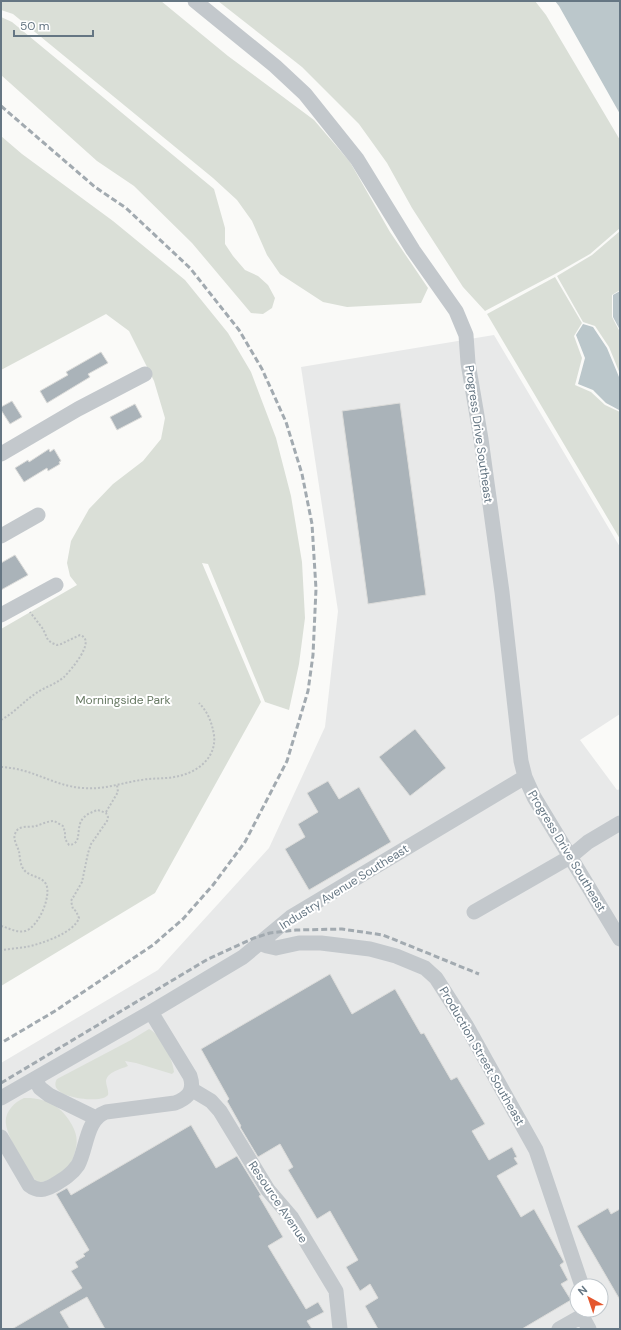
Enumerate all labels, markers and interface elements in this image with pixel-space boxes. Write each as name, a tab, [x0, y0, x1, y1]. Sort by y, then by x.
scale bar	[14, 12, 93, 38]
text: 50 m	[20, 18, 49, 34]
street label: Progress Drive Southeast	[461, 364, 497, 504]
park label: Morningside Park	[75, 692, 171, 708]
street label: Progress Drive Southeast	[524, 787, 610, 915]
street label: Industry Avenue Southeast	[276, 841, 412, 933]
street label: Production Street Southeast	[436, 984, 529, 1129]
street label: Resource Avenue	[245, 1158, 311, 1246]
north arrow	[569, 1278, 609, 1318]
text: N	[575, 1282, 590, 1298]

